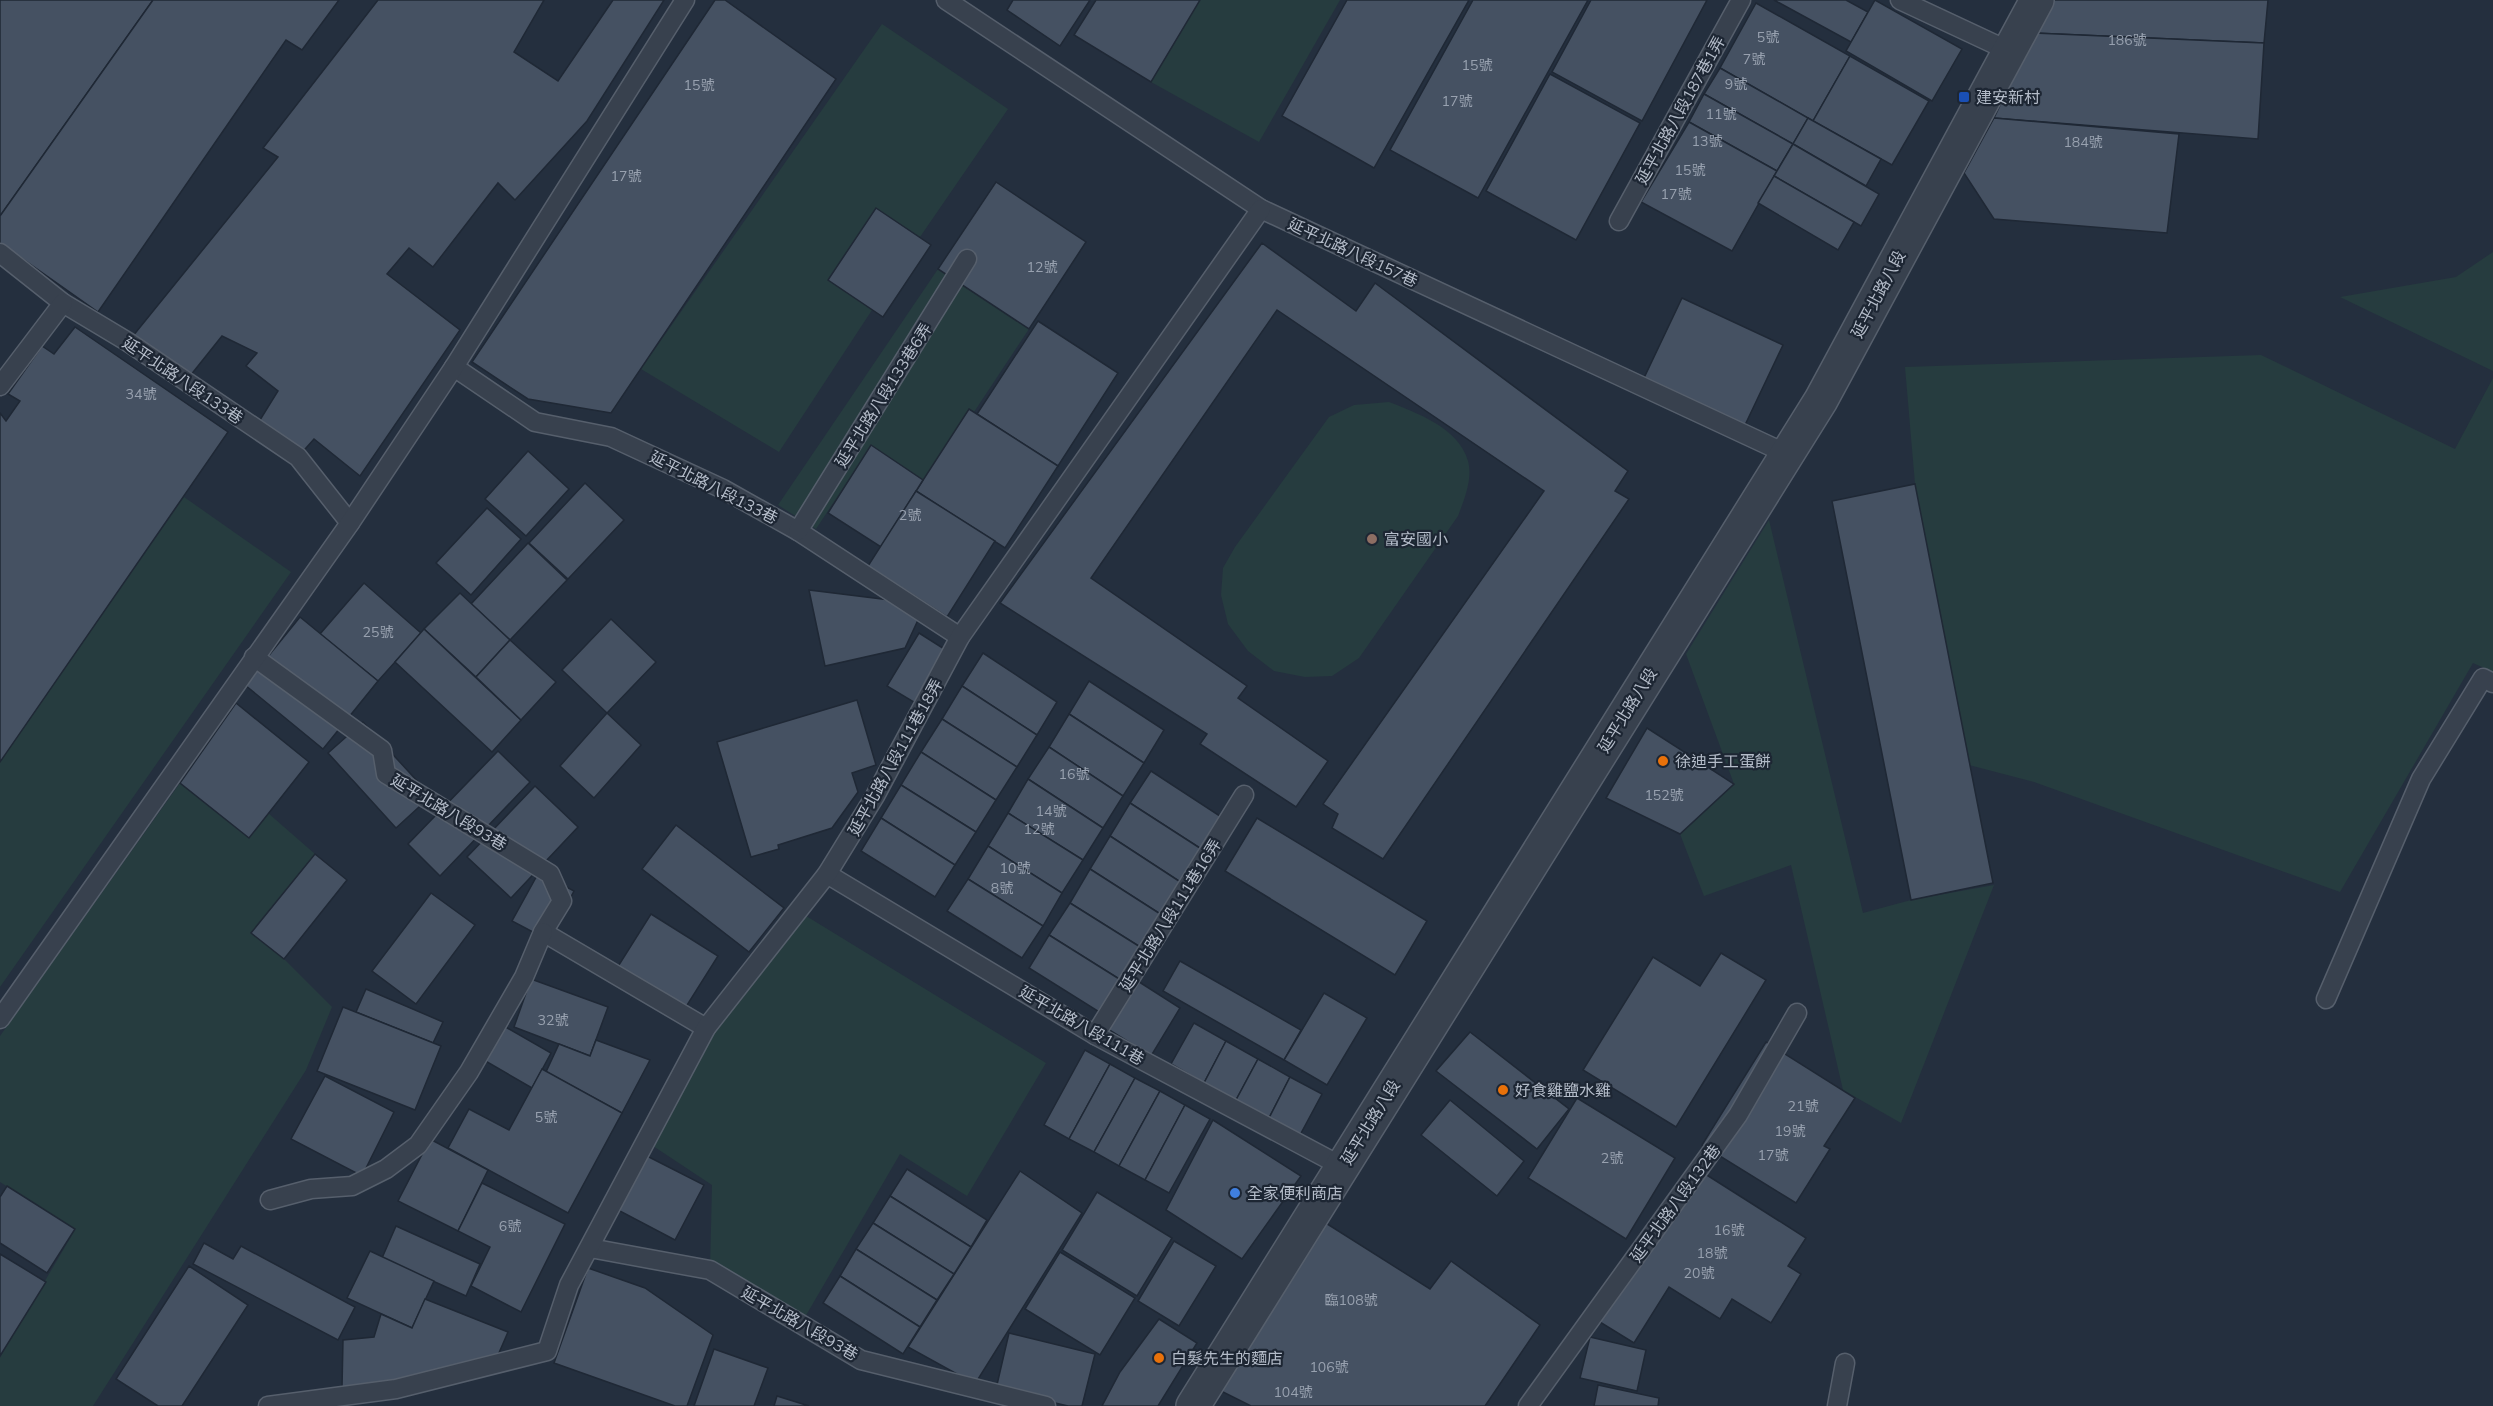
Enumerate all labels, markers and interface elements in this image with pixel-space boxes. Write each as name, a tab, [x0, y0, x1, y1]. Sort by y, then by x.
house number: 5號	[1757, 28, 1779, 46]
house number: 186號	[2107, 31, 2147, 49]
street label: 延平北路八段187巷1弄	[1631, 32, 1729, 188]
house number: 7號	[1743, 50, 1765, 68]
house number: 15號	[1462, 56, 1492, 74]
house number: 9號	[1725, 75, 1747, 93]
house number: 15號	[684, 76, 714, 94]
place label: 建安新村	[1976, 87, 2040, 107]
marker: 建安新村	[1957, 90, 1971, 104]
house number: 17號	[1442, 92, 1472, 110]
house number: 11號	[1706, 105, 1736, 123]
house number: 13號	[1692, 132, 1722, 150]
house number: 184號	[2063, 133, 2103, 151]
house number: 15號	[1675, 161, 1705, 179]
house number: 17號	[611, 167, 641, 185]
house number: 17號	[1661, 185, 1691, 203]
street label: 延平北路八段157巷	[1285, 213, 1421, 291]
street label: 延平北路八段	[1847, 247, 1909, 341]
house number: 12號	[1027, 258, 1057, 276]
street label: 延平北路八段133巷6弄	[830, 319, 936, 471]
street label: 延平北路八段133巷	[119, 332, 247, 428]
house number: 34號	[126, 385, 156, 403]
street label: 延平北路八段133巷	[647, 446, 781, 528]
house number: 2號	[899, 506, 921, 524]
place label: 富安國小	[1384, 529, 1448, 549]
marker: 富安國小	[1365, 532, 1379, 546]
house number: 25號	[363, 623, 393, 641]
street label: 延平北路八段	[1593, 664, 1661, 756]
street label: 延平北路八段111巷18弄	[844, 675, 946, 839]
place label: 徐迪手工蛋餅	[1675, 751, 1771, 771]
marker: 徐迪手工蛋餅	[1656, 754, 1670, 768]
house number: 16號	[1059, 765, 1089, 783]
street label: 延平北路八段93巷	[388, 770, 510, 854]
house number: 152號	[1644, 786, 1684, 804]
house number: 14號	[1036, 802, 1066, 820]
house number: 12號	[1024, 820, 1054, 838]
street label: 延平北路八段111巷16弄	[1115, 835, 1225, 995]
house number: 10號	[1000, 859, 1030, 877]
house number: 8號	[991, 879, 1013, 897]
street label: 延平北路八段111巷	[1016, 981, 1148, 1069]
house number: 32號	[538, 1011, 568, 1029]
street label: 延平北路八段	[1336, 1076, 1404, 1168]
place label: 好食雞鹽水雞	[1515, 1080, 1611, 1100]
marker: 好食雞鹽水雞	[1496, 1083, 1510, 1097]
house number: 21號	[1788, 1097, 1818, 1115]
house number: 5號	[535, 1108, 557, 1126]
house number: 19號	[1775, 1122, 1805, 1140]
street label: 延平北路八段132巷	[1626, 1140, 1724, 1266]
house number: 17號	[1758, 1146, 1788, 1164]
house number: 2號	[1601, 1149, 1623, 1167]
place label: 全家便利商店	[1247, 1183, 1343, 1203]
marker: 全家便利商店	[1228, 1186, 1242, 1200]
house number: 6號	[499, 1217, 521, 1235]
house number: 16號	[1714, 1221, 1744, 1239]
house number: 18號	[1697, 1244, 1727, 1262]
house number: 20號	[1684, 1264, 1714, 1282]
street label: 延平北路八段93巷	[738, 1282, 862, 1364]
house number: 臨108號	[1324, 1291, 1378, 1309]
place label: 白髮先生的麵店	[1171, 1348, 1283, 1368]
marker: 白髮先生的麵店	[1152, 1351, 1166, 1365]
house number: 106號	[1309, 1358, 1349, 1376]
house number: 104號	[1273, 1383, 1313, 1401]

